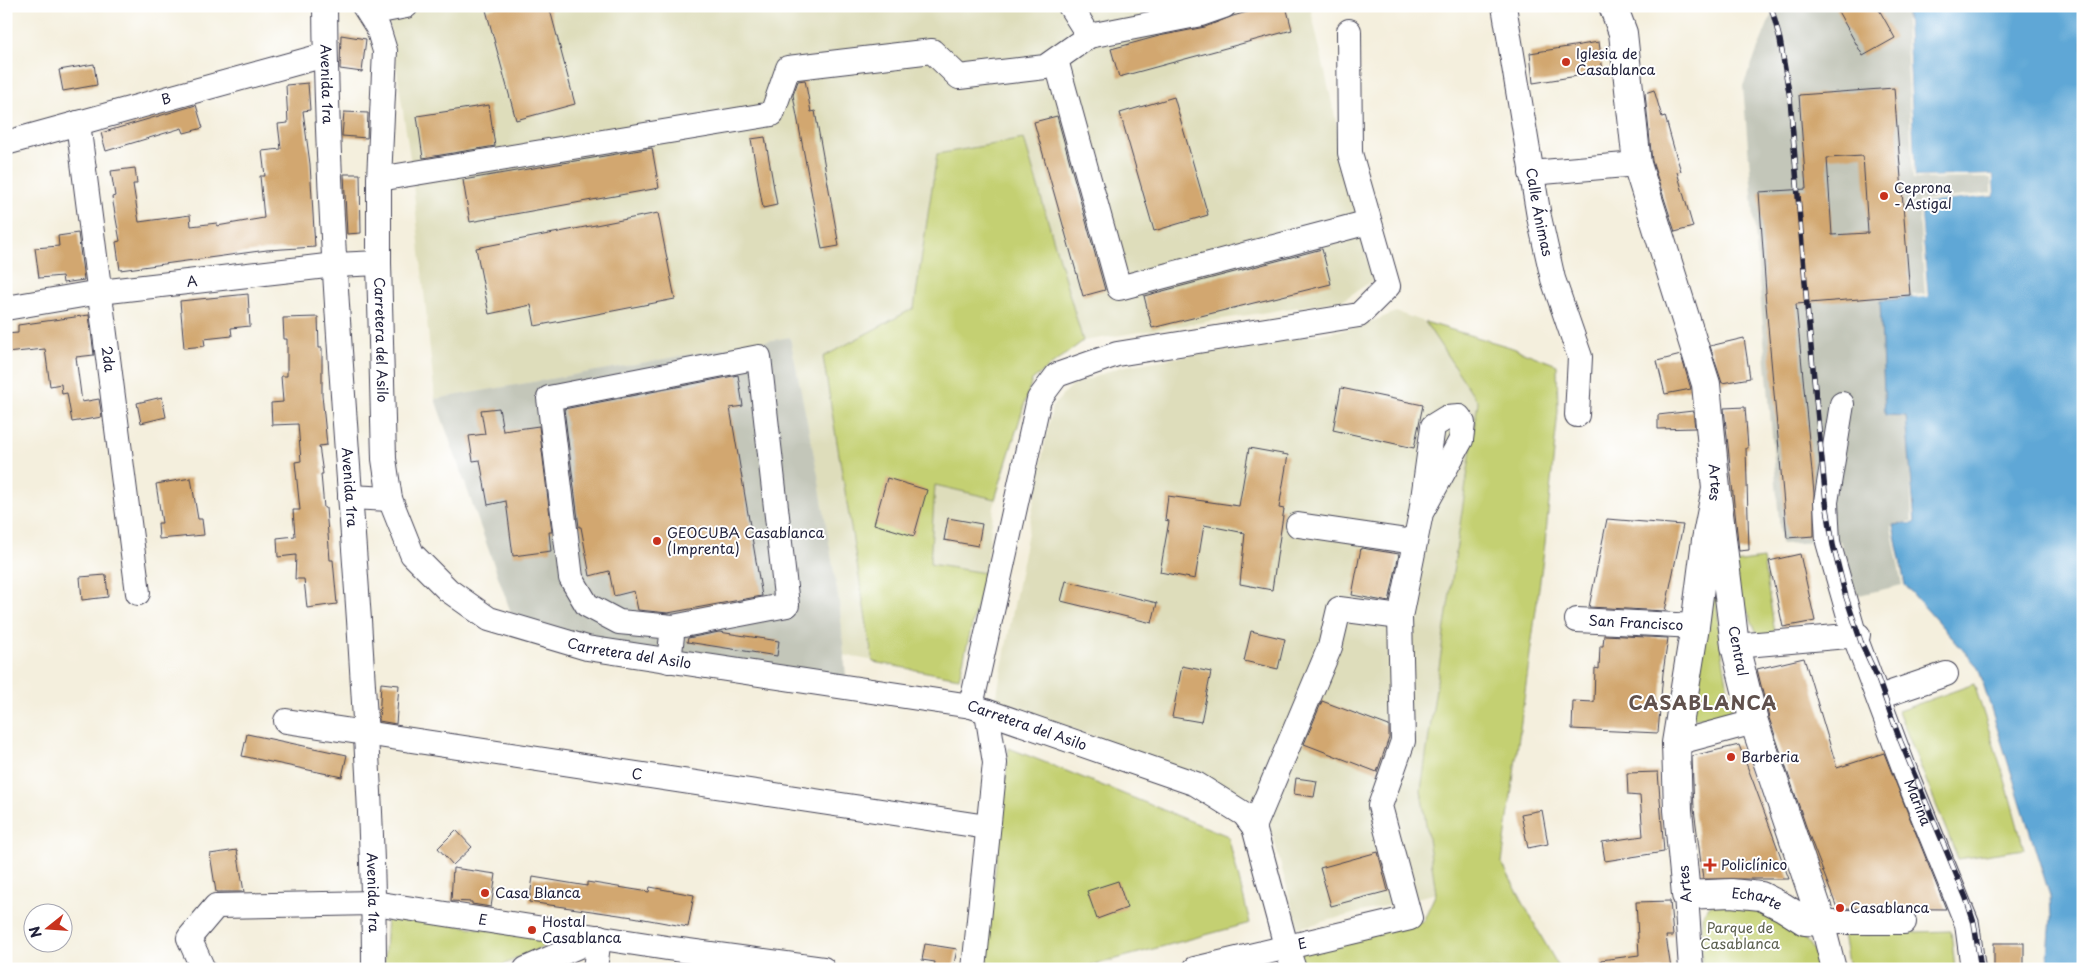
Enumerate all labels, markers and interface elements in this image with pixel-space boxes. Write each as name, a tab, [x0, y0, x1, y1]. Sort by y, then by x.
place label: Iglesia de Casablanca	[1576, 43, 1656, 80]
street label: Avenida 1ra	[316, 44, 339, 125]
marker: Iglesia de Casablanca	[1560, 56, 1572, 68]
street label: B	[159, 87, 173, 110]
street label: Calle Ánimas	[1521, 166, 1559, 258]
place label: Ceprona - Astigal	[1894, 177, 1952, 214]
marker: Ceprona - Astigal	[1878, 190, 1890, 202]
street label: A	[185, 270, 199, 292]
street label: Carretera del Asilo	[369, 277, 394, 403]
street label: 2da	[97, 345, 121, 374]
street label: Avenida 1ra	[337, 447, 363, 528]
street label: Artes	[1704, 463, 1727, 503]
place label: GEOCUBA Casablanca (Imprenta)	[667, 522, 824, 559]
marker: GEOCUBA Casablanca (Imprenta)	[651, 535, 663, 547]
street label: San Francisco	[1588, 610, 1684, 635]
street label: Central	[1723, 624, 1754, 678]
street label: Carretera del Asilo	[565, 632, 693, 674]
district label: CASABLANCA	[1629, 688, 1777, 716]
street label: Carretera del Asilo	[965, 694, 1090, 755]
place label: Barberia	[1741, 746, 1799, 767]
marker: Barberia	[1725, 751, 1737, 763]
street label: C	[630, 762, 644, 785]
street label: Marina	[1899, 776, 1937, 829]
street label: Avenida 1ra	[362, 852, 385, 933]
place label: Policlínico	[1721, 854, 1788, 875]
marker: Policlínico	[1703, 858, 1717, 872]
street label: Artes	[1672, 865, 1697, 904]
place label: Casa Blanca	[495, 882, 581, 903]
street label: Echarte	[1731, 882, 1786, 915]
marker: Casa Blanca	[479, 887, 491, 899]
place label: Casablanca	[1850, 897, 1930, 918]
north arrow	[22, 902, 72, 952]
marker: Casablanca	[1834, 902, 1846, 914]
street label: E	[477, 908, 489, 930]
place label: Hostal Casablanca	[542, 911, 622, 948]
park label: Parque de Casablanca	[1700, 917, 1780, 954]
text: N	[23, 924, 47, 940]
marker: Hostal Casablanca	[526, 924, 538, 936]
street label: E	[1295, 932, 1309, 954]

